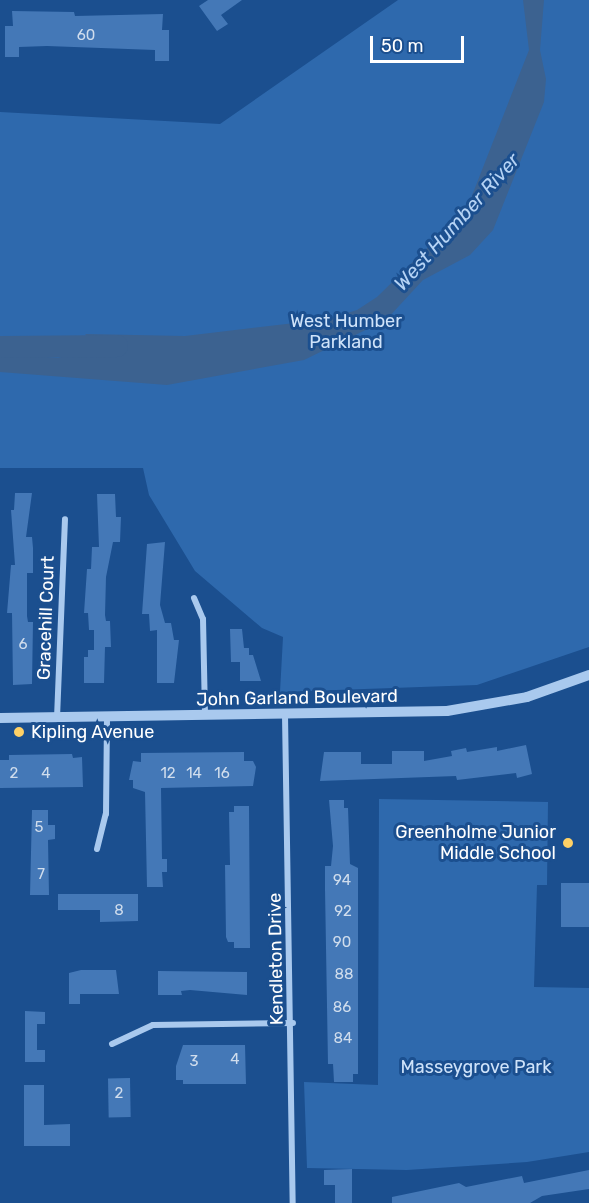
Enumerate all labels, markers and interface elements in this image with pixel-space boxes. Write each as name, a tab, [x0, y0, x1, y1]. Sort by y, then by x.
scale bar	[373, 24, 468, 62]
house number: 60	[77, 27, 95, 45]
text: 50 m	[381, 35, 424, 57]
water label: West Humber River	[389, 148, 525, 296]
park label: West Humber Parkland	[290, 311, 402, 354]
street label: Gracehill Court	[33, 555, 59, 681]
house number: 6	[18, 636, 28, 654]
street label: John Garland Boulevard	[196, 685, 398, 711]
place label: Kipling Avenue	[31, 721, 155, 743]
marker: Kipling Avenue	[12, 725, 26, 739]
house number: 2	[10, 765, 18, 783]
house number: 4	[41, 765, 51, 783]
house number: 12	[160, 765, 176, 783]
house number: 14	[186, 765, 202, 783]
house number: 16	[214, 765, 230, 783]
house number: 5	[35, 819, 43, 837]
place label: Greenholme Junior Middle School	[395, 822, 556, 864]
marker: Greenholme Junior Middle School	[561, 836, 575, 850]
house number: 7	[37, 866, 45, 884]
house number: 94	[333, 872, 351, 890]
street label: Kendleton Drive	[264, 893, 288, 1025]
house number: 8	[114, 902, 124, 920]
house number: 92	[334, 903, 352, 921]
house number: 90	[333, 934, 351, 952]
house number: 88	[334, 966, 354, 984]
house number: 86	[333, 999, 351, 1017]
house number: 84	[334, 1030, 352, 1048]
house number: 4	[230, 1051, 240, 1069]
house number: 3	[189, 1053, 199, 1071]
park label: Masseygrove Park	[401, 1056, 551, 1078]
house number: 2	[115, 1085, 123, 1103]

